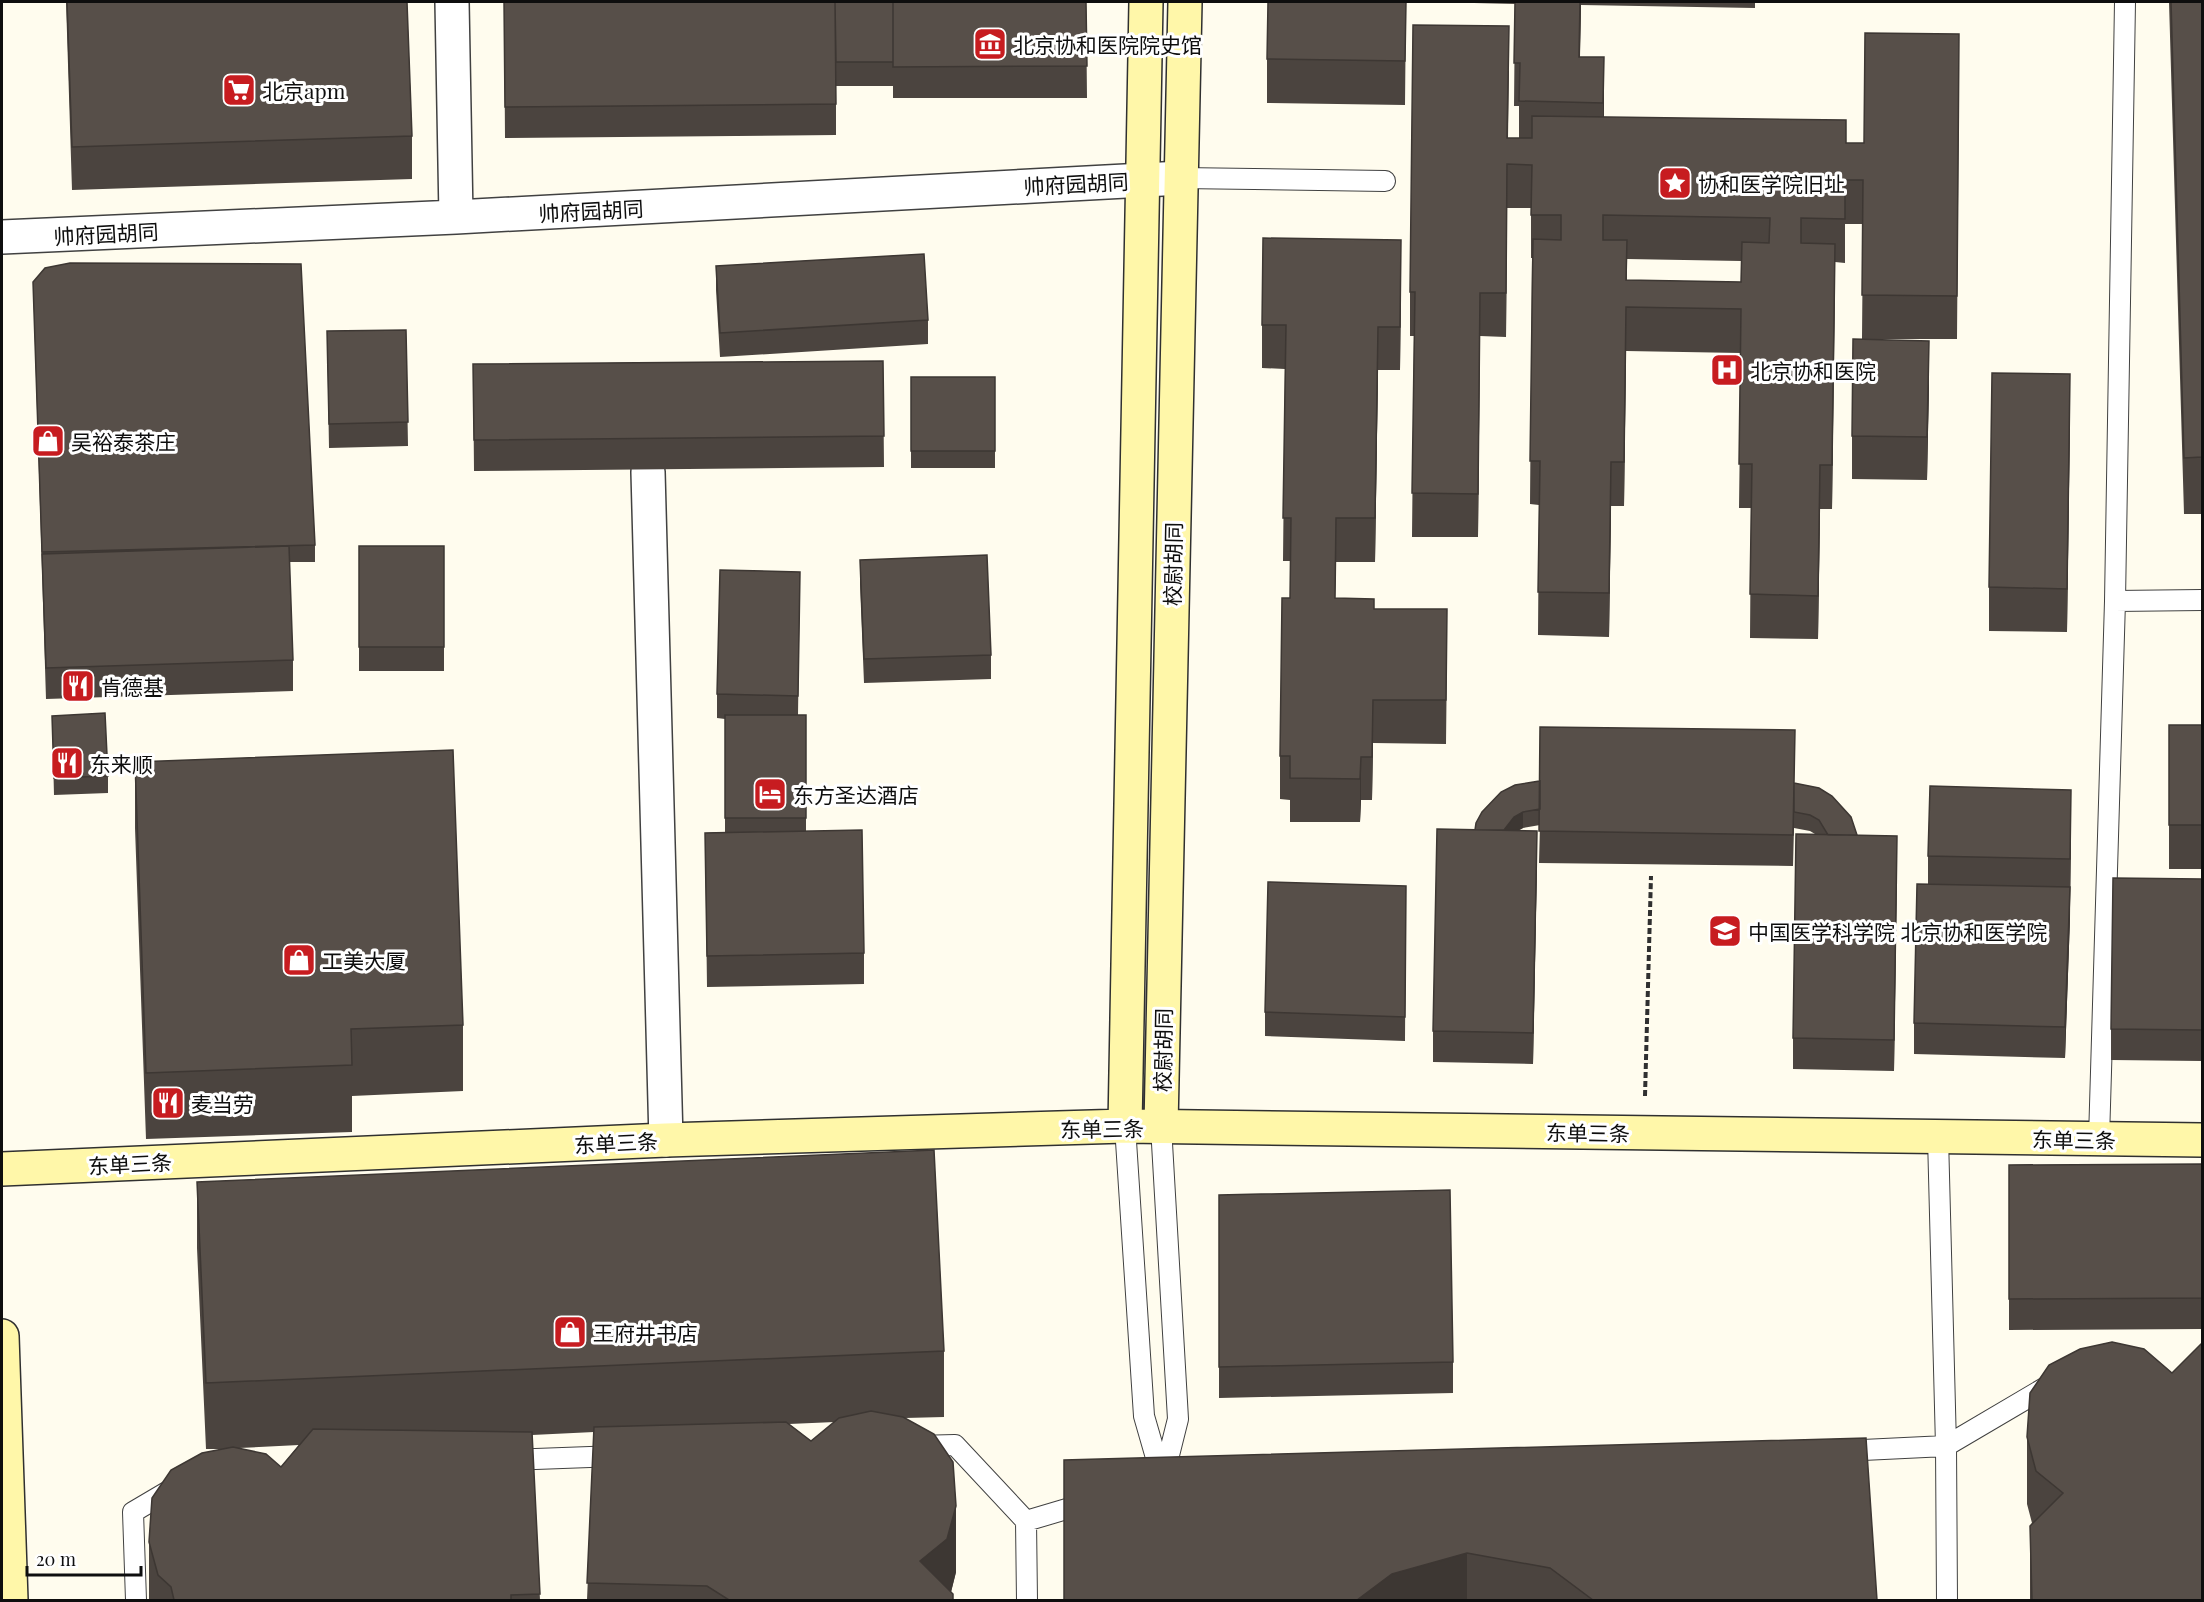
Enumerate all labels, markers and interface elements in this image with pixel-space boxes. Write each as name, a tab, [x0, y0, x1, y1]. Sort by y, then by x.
museum icon: 北京协和医院院史馆	[972, 26, 1008, 62]
place label: 北京协和医院院史馆	[1013, 30, 1202, 58]
supermarket icon: 北京apm	[221, 72, 257, 108]
place label: 北京apm	[262, 76, 346, 104]
place icon: 协和医学院旧址	[1657, 165, 1693, 201]
street label: 帅府园胡同	[1023, 166, 1129, 200]
place label: 协和医学院旧址	[1698, 169, 1845, 197]
street label: 帅府园胡同	[538, 193, 644, 227]
street label: 帅府园胡同	[53, 216, 159, 250]
hospital icon: 北京协和医院	[1709, 352, 1745, 388]
place label: 北京协和医院	[1750, 356, 1876, 384]
shop icon: 吴裕泰茶庄	[30, 423, 66, 459]
place label: 吴裕泰茶庄	[71, 427, 176, 455]
street label: 校尉胡同	[1157, 522, 1187, 606]
restaurant icon: 肯德基	[60, 668, 96, 704]
place label: 肯德基	[101, 672, 164, 700]
restaurant icon: 东来顺	[49, 745, 85, 781]
place label: 东来顺	[90, 749, 153, 777]
hotel icon: 东方圣达酒店	[752, 776, 788, 812]
place label: 东方圣达酒店	[793, 780, 919, 808]
school or university icon: 中国医学科学院 北京协和医学院	[1707, 913, 1743, 949]
place label: 中国医学科学院 北京协和医学院	[1748, 917, 2047, 945]
shop icon: 工美大厦	[281, 942, 317, 978]
place label: 工美大厦	[322, 946, 406, 974]
street label: 校尉胡同	[1147, 1008, 1177, 1092]
restaurant icon: 麦当劳	[150, 1085, 186, 1121]
place label: 麦当劳	[191, 1089, 254, 1117]
street label: 东单三条	[1060, 1113, 1144, 1143]
street label: 东单三条	[1546, 1117, 1630, 1147]
street label: 东单三条	[2032, 1124, 2116, 1154]
street label: 东单三条	[573, 1126, 659, 1158]
street label: 东单三条	[87, 1147, 173, 1179]
shop icon: 王府井书店	[552, 1314, 588, 1350]
place label: 王府井书店	[593, 1318, 698, 1346]
scale bar	[27, 1539, 141, 1577]
text: 20 m	[36, 1547, 76, 1571]

